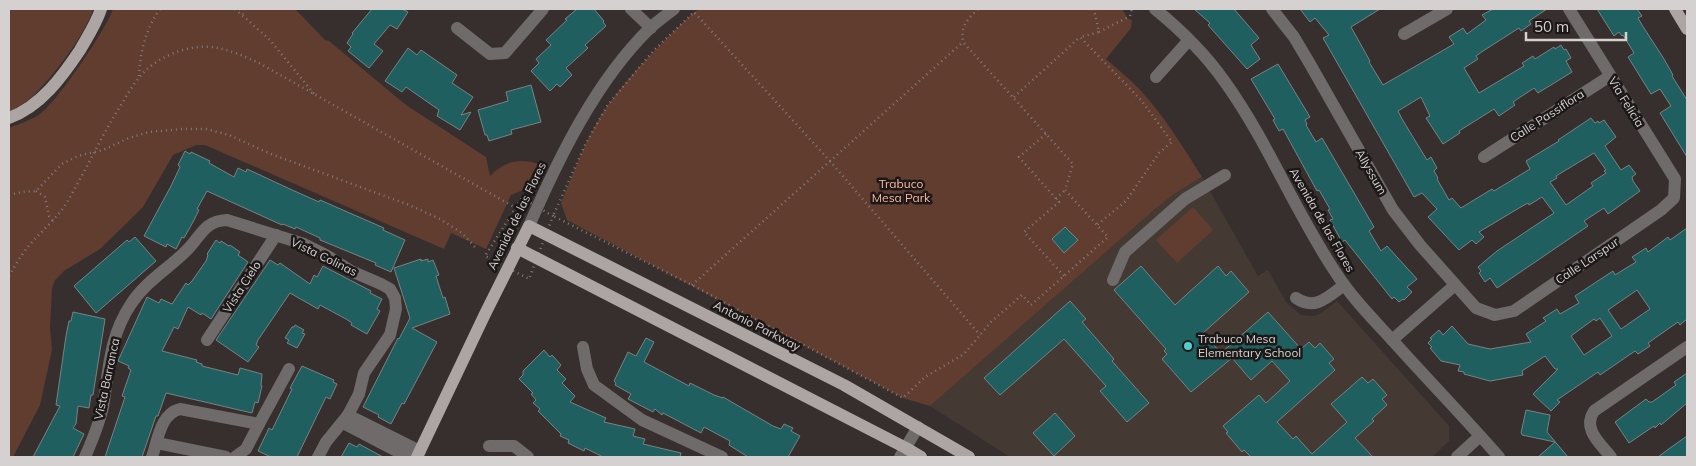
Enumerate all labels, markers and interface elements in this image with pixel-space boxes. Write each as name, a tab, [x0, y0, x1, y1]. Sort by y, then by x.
scale bar	[1526, 10, 1626, 42]
text: 50 m	[1534, 17, 1569, 36]
street label: Via Felicia	[1605, 74, 1648, 130]
street label: Calle Passiflora	[1507, 86, 1587, 145]
street label: Allyssum	[1352, 146, 1390, 197]
street label: Avenida de las Flores	[484, 159, 549, 272]
street label: Avenida de las Flores	[1286, 165, 1358, 275]
park label: Trabuco Mesa Park	[872, 176, 931, 205]
street label: Vista Colinas	[288, 234, 360, 279]
street label: Calle Larspur	[1552, 234, 1622, 287]
street label: Vista Cielo	[219, 258, 264, 316]
street label: Antonio Parkway	[711, 297, 804, 354]
place label: Trabuco Mesa Elementary School	[1198, 331, 1301, 360]
street label: Vista Barranca	[91, 337, 122, 421]
marker: Trabuco Mesa Elementary School	[1182, 340, 1194, 352]

